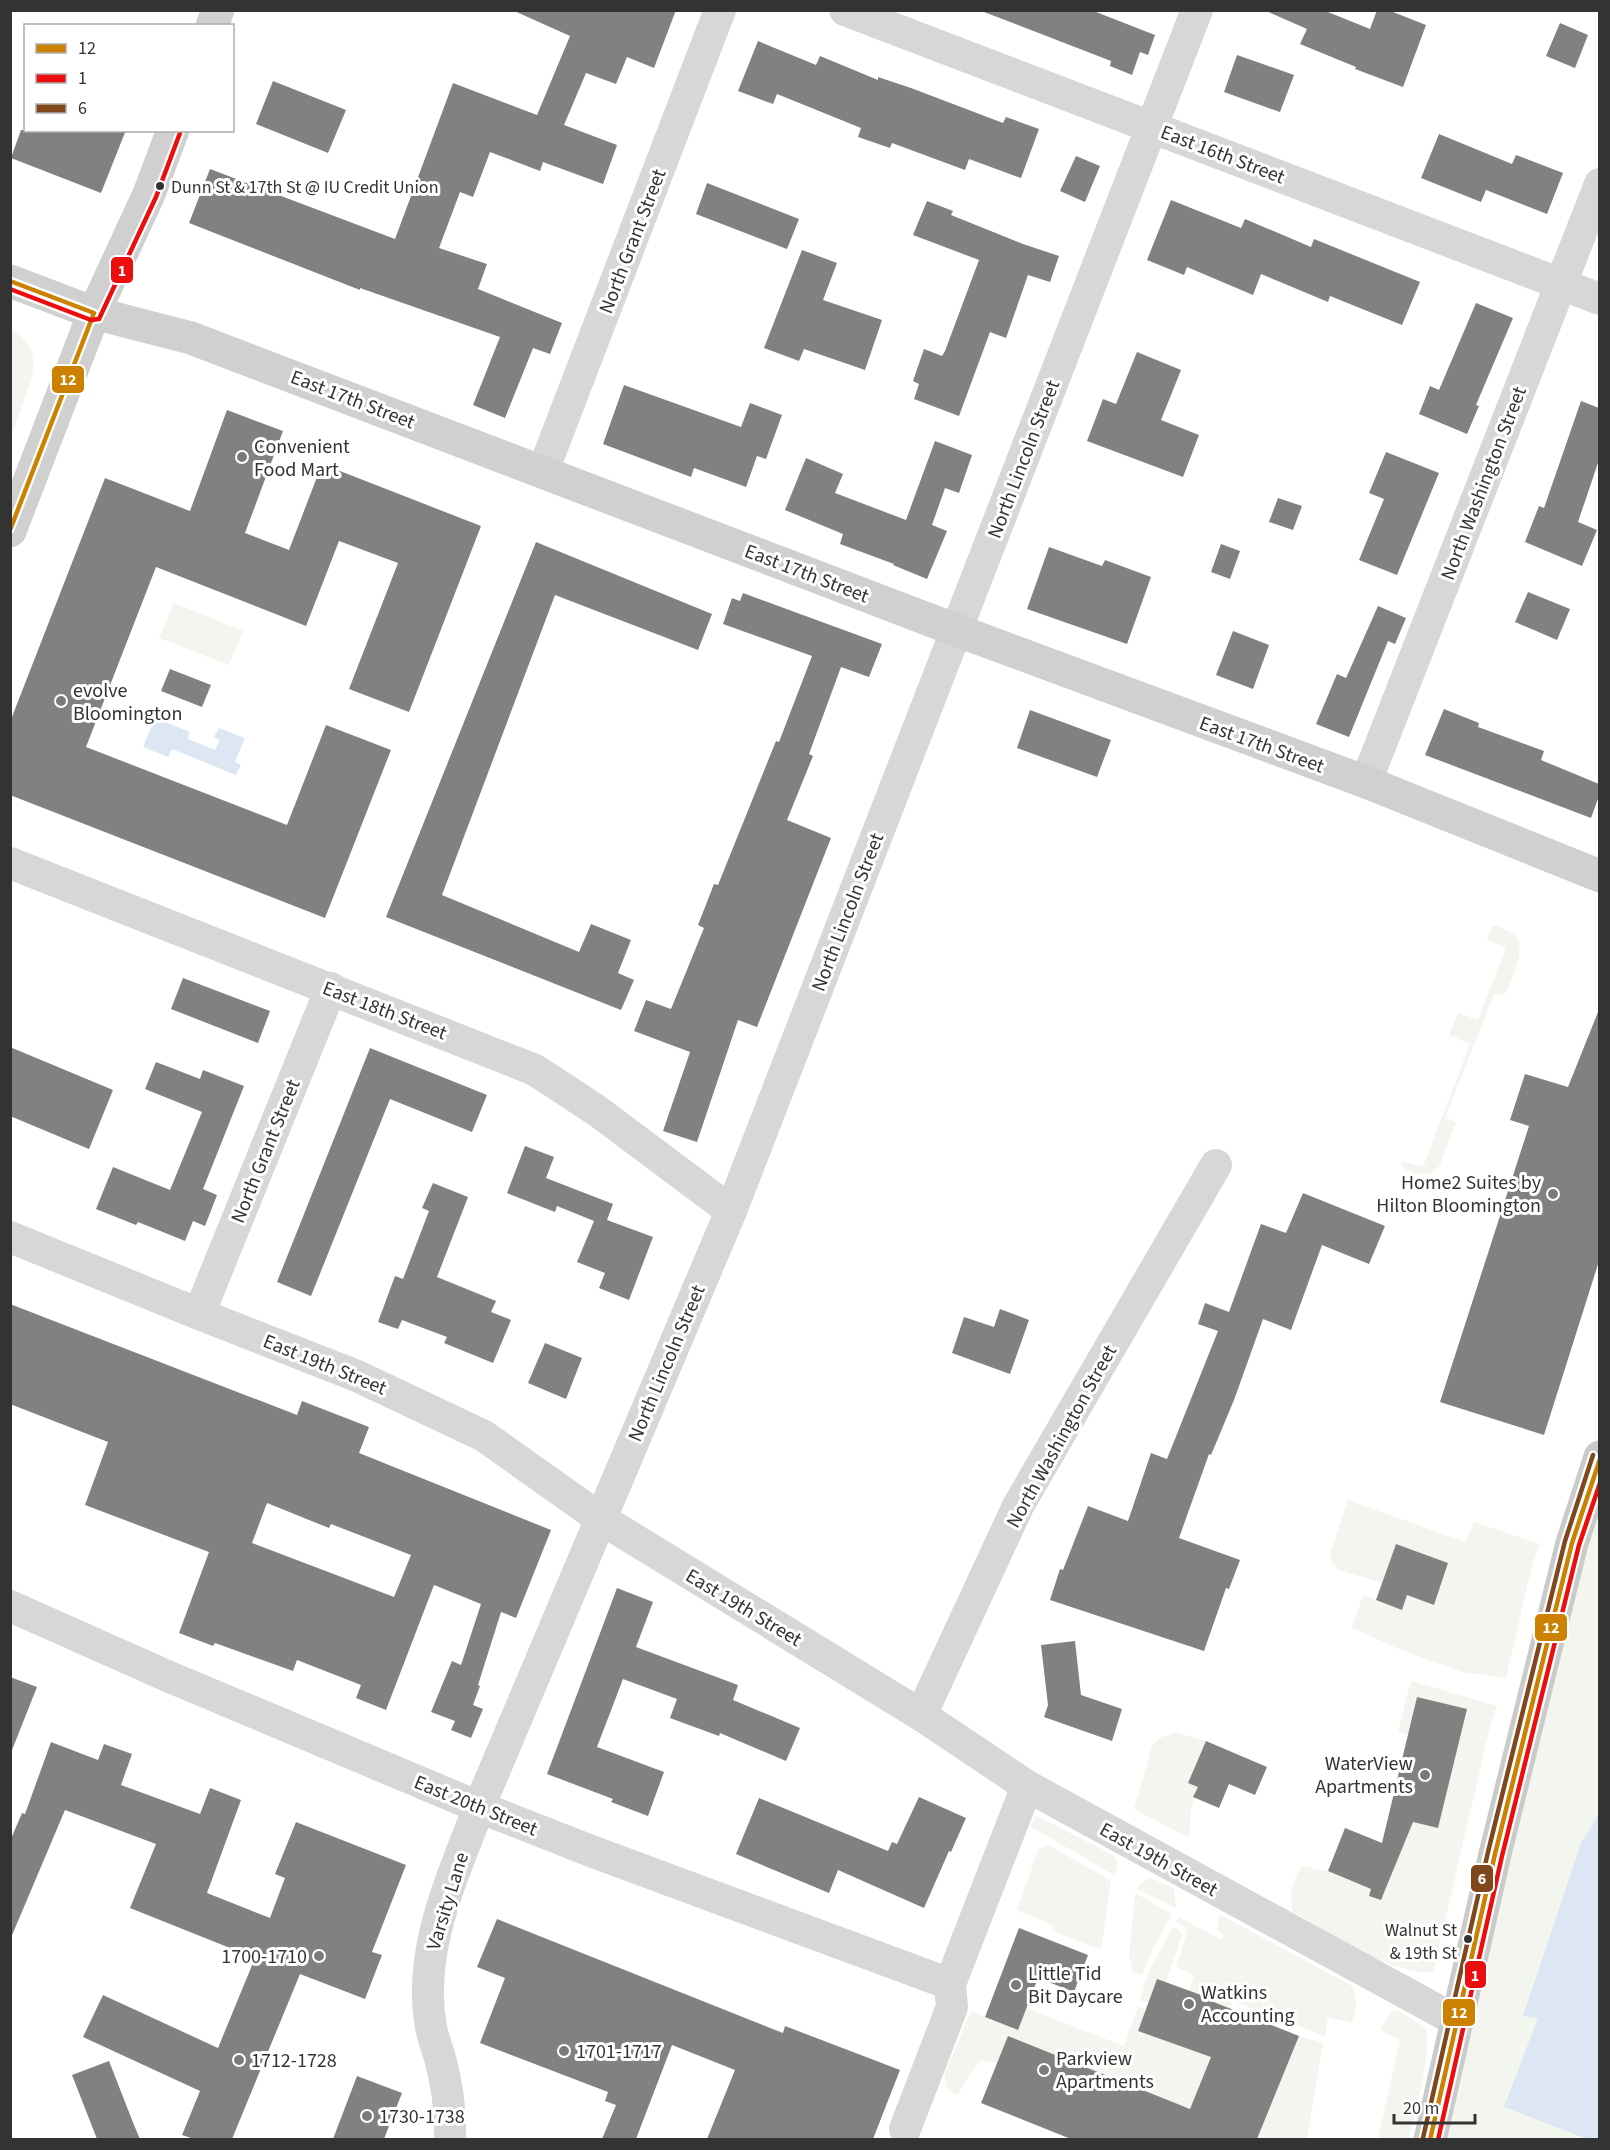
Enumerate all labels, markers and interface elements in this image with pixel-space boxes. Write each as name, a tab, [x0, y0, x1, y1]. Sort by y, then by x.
legend	[24, 24, 234, 132]
text: 12	[78, 36, 96, 61]
text: 1	[78, 66, 87, 91]
text: 6	[78, 96, 87, 121]
street label: East 16th Street	[1156, 118, 1289, 192]
street label: North Grant Street	[592, 165, 674, 318]
place label: Dunn St & 17th St @ IU Credit Union	[171, 175, 438, 200]
marker: Dunn St & 17th St @ IU Credit Union	[154, 180, 166, 192]
line badge: 1	[110, 256, 134, 284]
text: 1	[118, 260, 126, 282]
street label: East 17th Street	[286, 363, 419, 437]
line badge: 12	[51, 365, 85, 394]
text: 12	[60, 369, 76, 391]
street label: North Lincoln Street	[981, 376, 1067, 543]
street label: North Washington Street	[1434, 382, 1534, 584]
place label: Convenient Food Mart	[254, 433, 350, 484]
marker: Convenient Food Mart	[235, 450, 249, 464]
street label: East 17th Street	[740, 537, 873, 611]
place label: evolve Bloomington	[73, 677, 182, 728]
marker: evolve Bloomington	[54, 694, 68, 708]
street label: East 17th Street	[1195, 709, 1328, 781]
street label: North Lincoln Street	[805, 829, 891, 996]
street label: East 18th Street	[318, 974, 451, 1048]
street label: North Grant Street	[224, 1075, 308, 1228]
place label: Home2 Suites by Hilton Bloomington	[1376, 1169, 1542, 1220]
marker: Home2 Suites by Hilton Bloomington	[1546, 1187, 1560, 1201]
street label: North Lincoln Street	[621, 1281, 713, 1446]
street label: East 19th Street	[259, 1327, 391, 1403]
street label: North Washington Street	[1000, 1340, 1124, 1533]
street label: East 19th Street	[680, 1562, 807, 1654]
line badge: 12	[1534, 1613, 1568, 1642]
text: 12	[1543, 1617, 1559, 1639]
place label: WaterView Apartments	[1315, 1750, 1413, 1801]
street label: East 20th Street	[410, 1768, 542, 1844]
marker: WaterView Apartments	[1418, 1768, 1432, 1782]
street label: East 19th Street	[1094, 1816, 1223, 1904]
street label: Varsity Lane	[420, 1849, 476, 1954]
line badge: 6	[1470, 1864, 1494, 1893]
text: 6	[1478, 1868, 1486, 1890]
place label: Walnut St & 19th St	[1385, 1918, 1457, 1966]
marker: Walnut St & 19th St	[1462, 1933, 1474, 1945]
place label: 1700-1710	[221, 1943, 307, 1971]
marker: 1700-1710	[312, 1949, 326, 1963]
place label: Little Tid Bit Daycare	[1028, 1960, 1123, 2011]
line badge: 1	[1464, 1960, 1487, 1989]
text: 1	[1471, 1965, 1479, 1987]
marker: Little Tid Bit Daycare	[1009, 1978, 1023, 1992]
place label: Watkins Accounting	[1201, 1979, 1295, 2030]
marker: Watkins Accounting	[1182, 1997, 1196, 2011]
line badge: 12	[1442, 1998, 1476, 2027]
text: 12	[1451, 2002, 1467, 2024]
place label: 1701-1717	[576, 2038, 662, 2066]
marker: 1701-1717	[557, 2044, 571, 2058]
place label: Parkview Apartments	[1056, 2045, 1154, 2096]
place label: 1712-1728	[251, 2047, 337, 2075]
marker: 1712-1728	[232, 2053, 246, 2067]
marker: Parkview Apartments	[1037, 2063, 1051, 2077]
scale bar	[1394, 2087, 1475, 2125]
text: 20 m	[1403, 2096, 1439, 2121]
place label: 1730-1738	[379, 2103, 465, 2131]
marker: 1730-1738	[360, 2109, 374, 2123]

